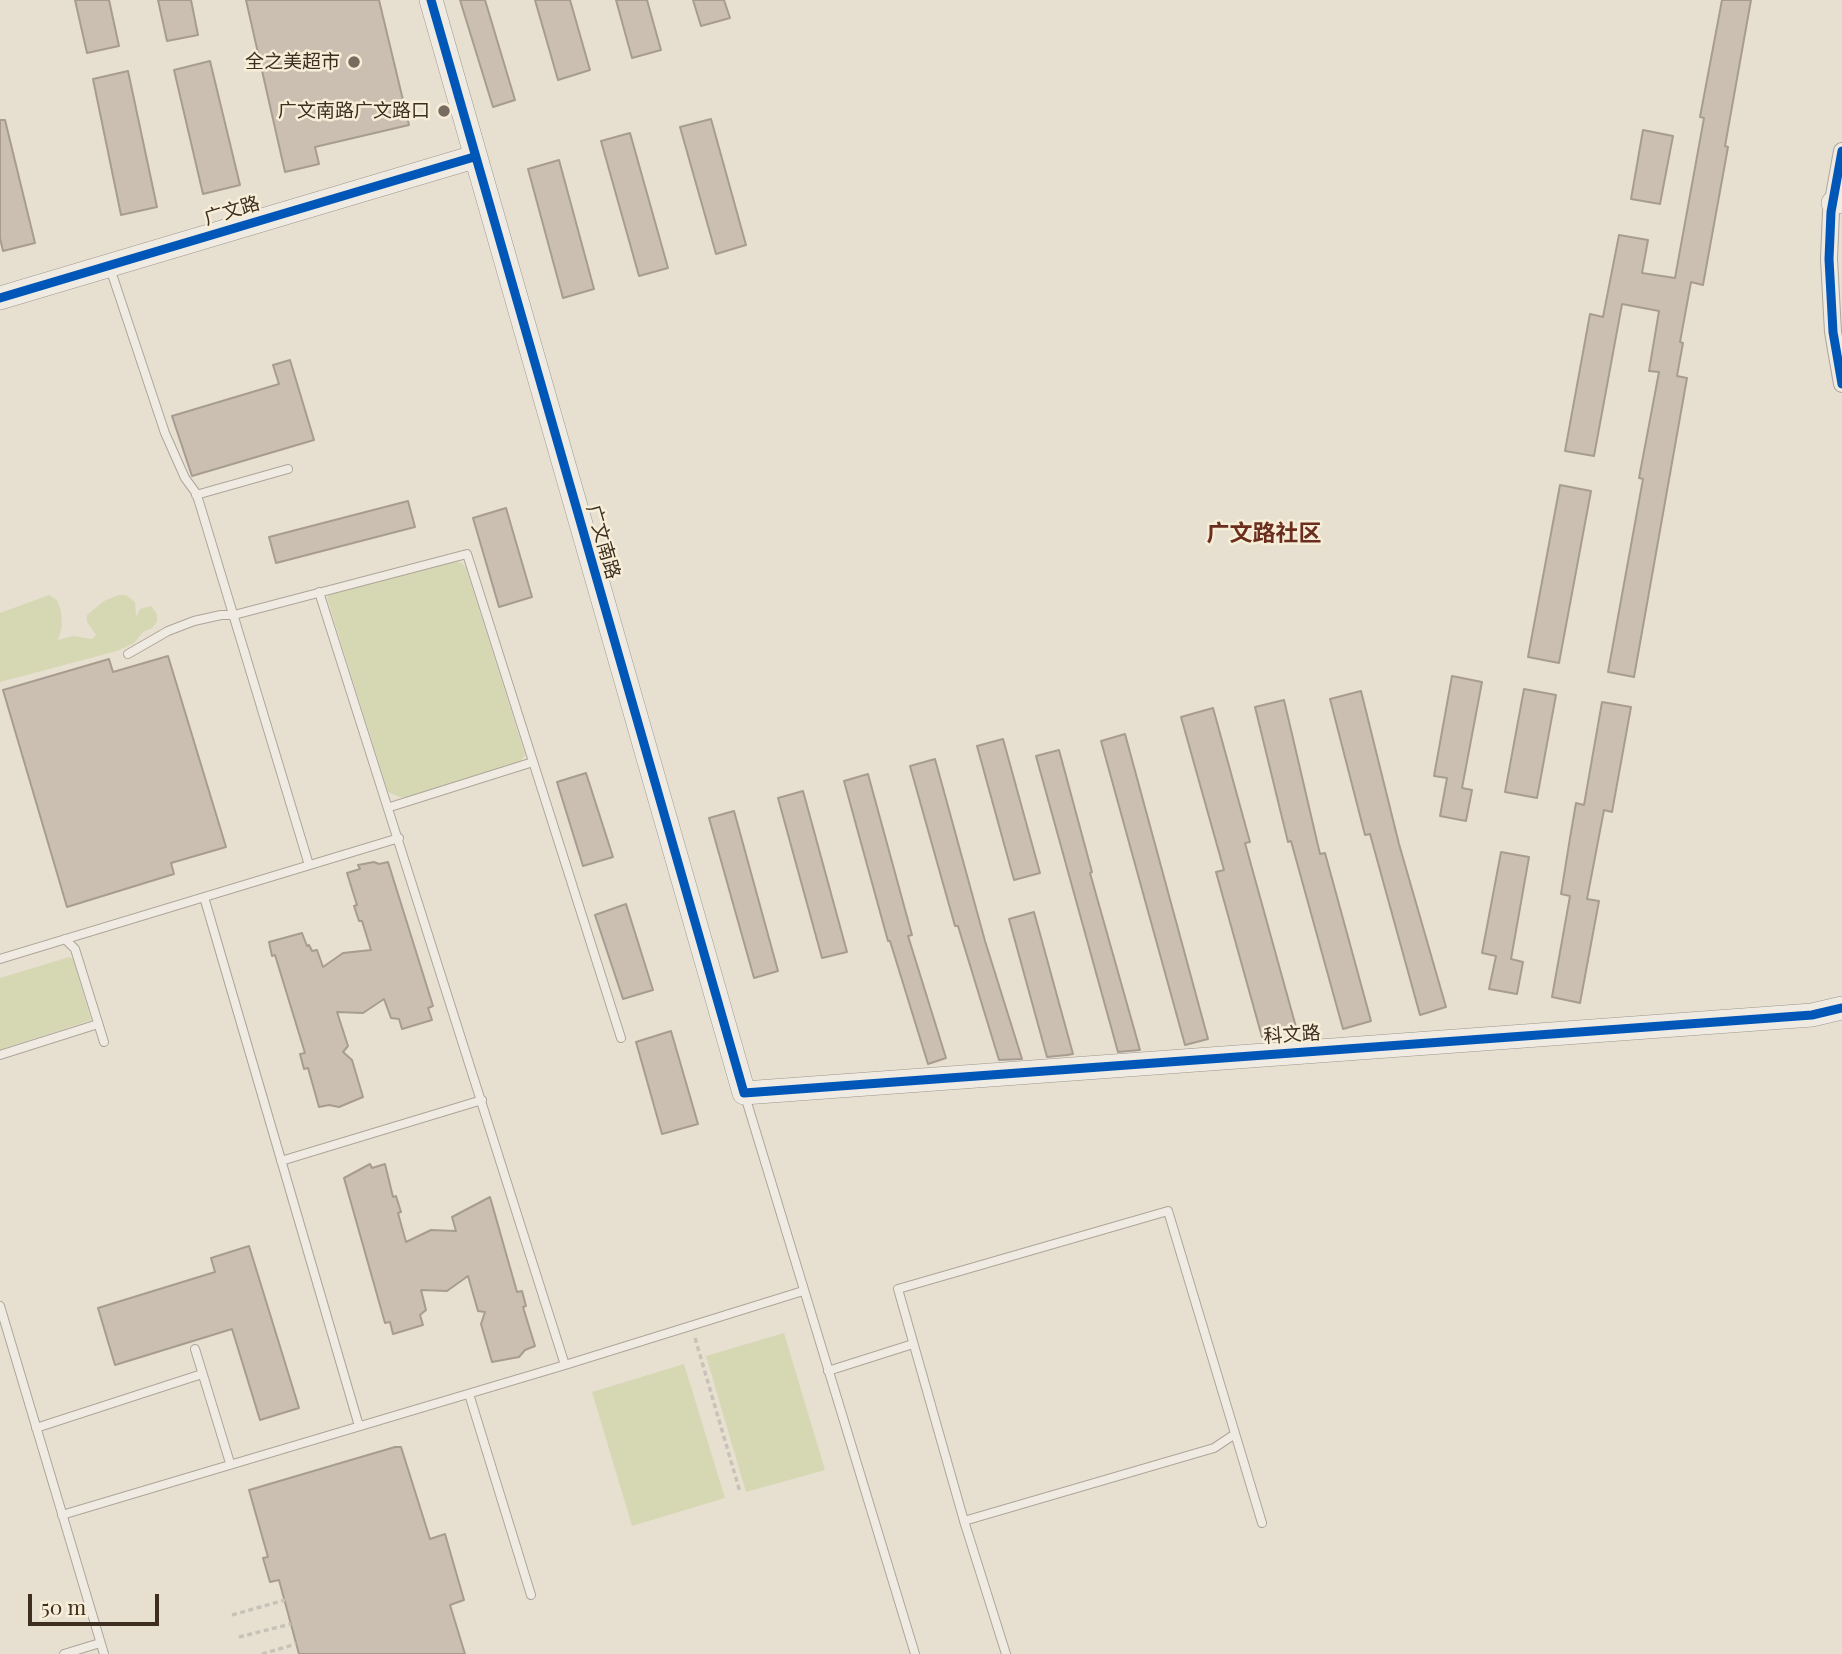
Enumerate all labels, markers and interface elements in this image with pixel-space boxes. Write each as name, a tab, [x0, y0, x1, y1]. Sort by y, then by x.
place label: 全之美超市	[245, 51, 340, 73]
marker: 全之美超市	[346, 54, 362, 70]
place label: 广文南路广文路口	[278, 100, 430, 122]
marker: 广文南路广文路口	[436, 103, 452, 119]
street label: 广文路	[201, 192, 263, 230]
street label: 广文南路	[582, 502, 624, 582]
district label: 广文路社区	[1207, 520, 1321, 548]
street label: 科文路	[1263, 1022, 1321, 1048]
scale bar	[32, 1580, 163, 1624]
text: 50 m	[41, 1592, 86, 1620]

